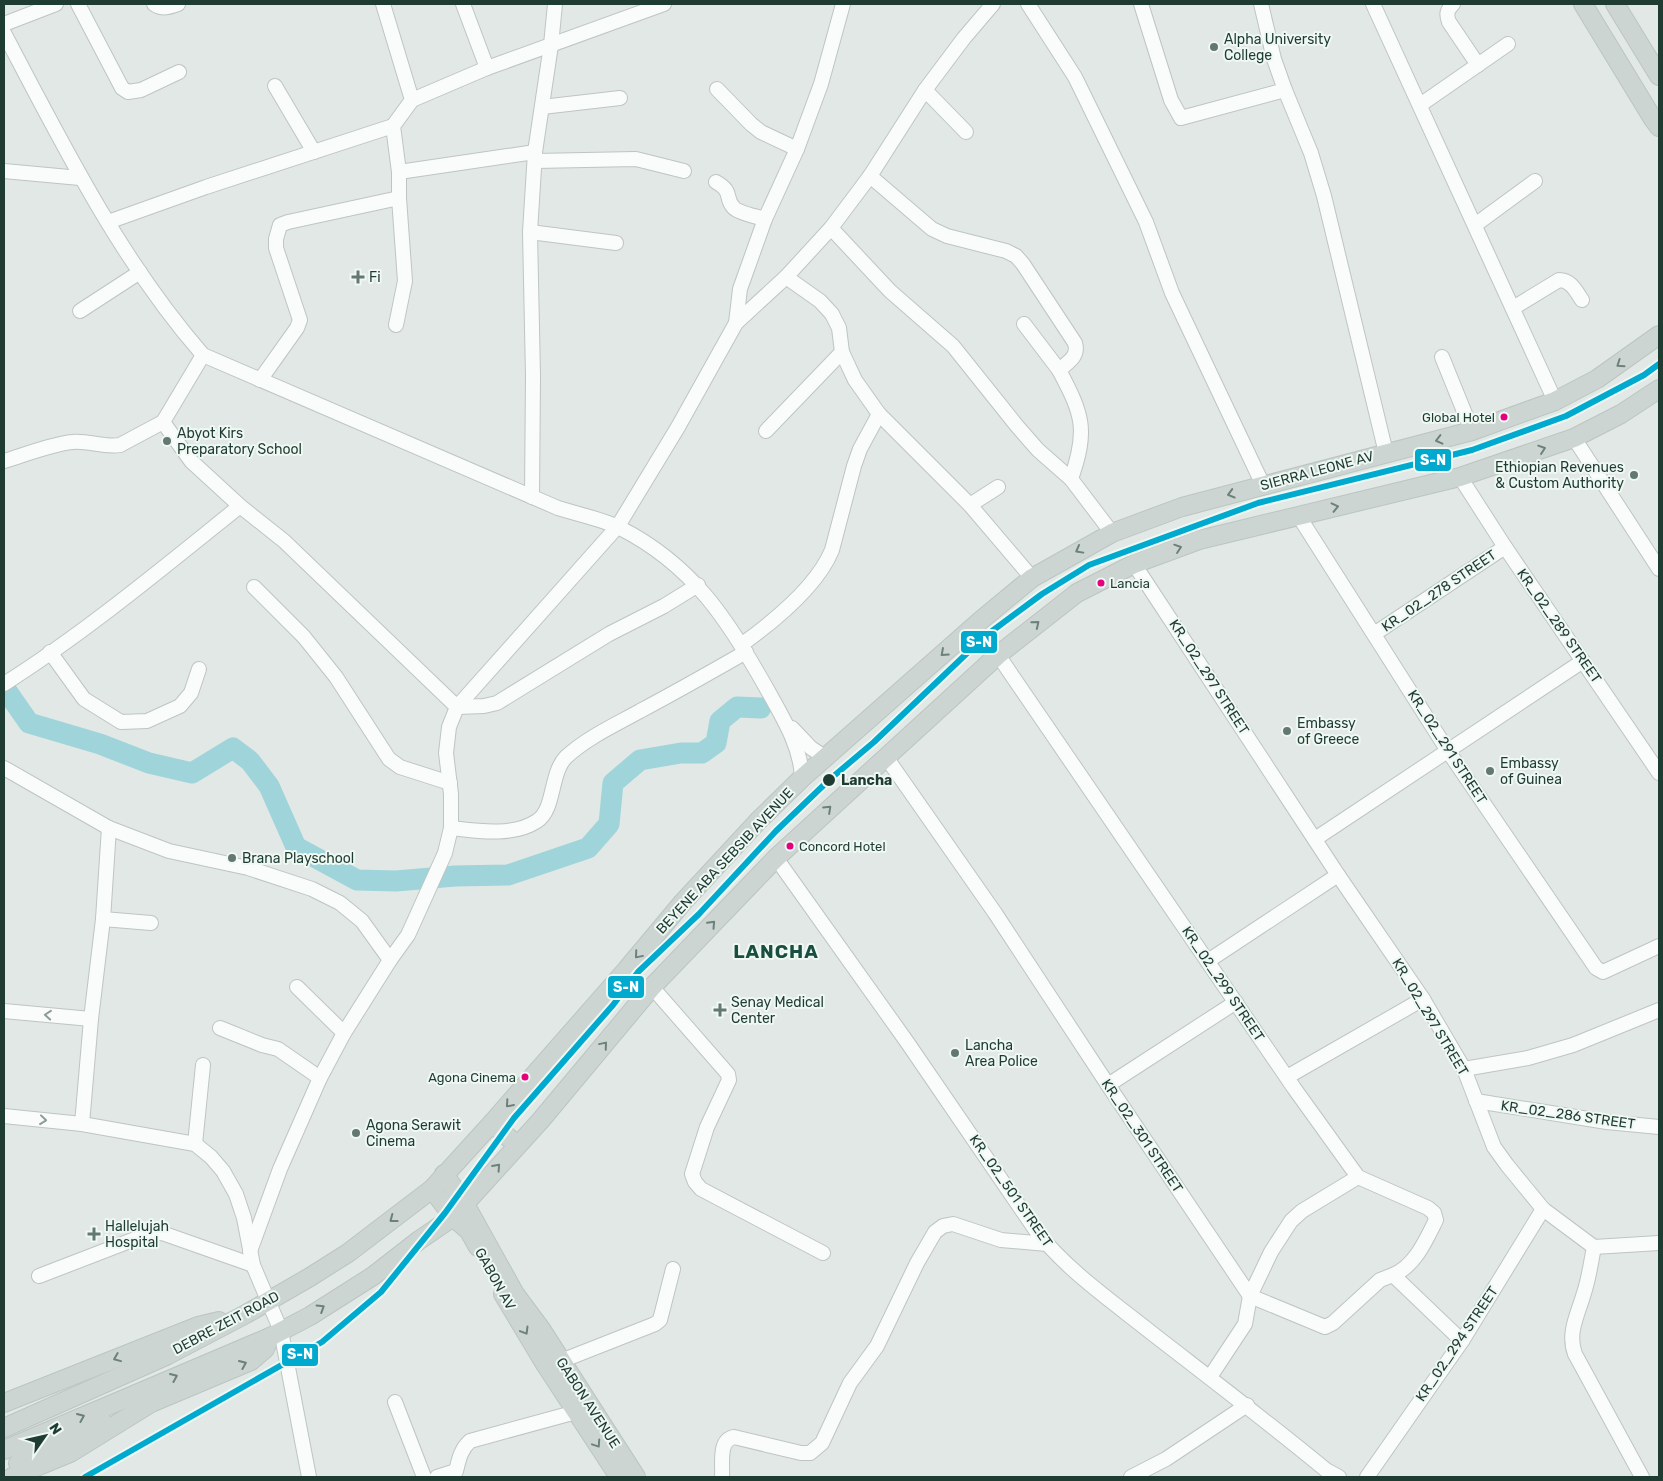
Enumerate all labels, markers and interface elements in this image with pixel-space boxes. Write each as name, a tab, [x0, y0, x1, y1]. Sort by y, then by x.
place label: Alpha University College	[1224, 31, 1331, 64]
marker: Alpha University College	[1208, 41, 1220, 53]
place label: Fi	[369, 269, 381, 286]
marker: Fi	[351, 270, 365, 284]
one-way arrow	[1616, 358, 1626, 367]
place label: Global Hotel	[1422, 410, 1495, 425]
marker: Global Hotel	[1499, 412, 1509, 422]
place label: Abyot Kirs Preparatory School	[177, 425, 302, 458]
one-way arrow	[1435, 434, 1444, 445]
marker: Abyot Kirs Preparatory School	[161, 435, 173, 447]
one-way arrow	[1538, 445, 1546, 455]
street label: SIERRA LEONE AV	[1258, 448, 1376, 494]
line badge: S-N	[1414, 448, 1452, 472]
text: S-N	[1420, 452, 1446, 469]
place label: Ethiopian Revenues & Custom Authority	[1495, 459, 1624, 492]
marker: Ethiopian Revenues & Custom Authority	[1628, 469, 1640, 481]
one-way arrow	[1228, 489, 1236, 499]
one-way arrow	[1331, 502, 1340, 513]
one-way arrow	[1174, 543, 1182, 553]
one-way arrow	[1076, 544, 1085, 554]
street label: KR_02_278 STREET	[1379, 546, 1499, 636]
street label: KR_02_289 STREET	[1513, 566, 1605, 686]
place label: Lancia	[1110, 576, 1150, 591]
marker: Lancia	[1096, 578, 1106, 588]
street label: KR_02_297 STREET	[1165, 616, 1253, 738]
one-way arrow	[1030, 622, 1039, 630]
line badge: S-N	[960, 630, 998, 654]
text: S-N	[966, 634, 992, 651]
one-way arrow	[940, 648, 949, 657]
street label: KR_02_291 STREET	[1404, 687, 1490, 807]
place label: Embassy of Greece	[1297, 715, 1360, 748]
marker: Embassy of Greece	[1281, 725, 1293, 737]
place label: Embassy of Guinea	[1500, 755, 1562, 788]
marker: Embassy of Guinea	[1484, 765, 1496, 777]
marker: Lancha	[821, 772, 837, 788]
place label: Lancha	[841, 772, 892, 789]
street label: BEYENE ABA SEBSIB AVENUE	[653, 784, 797, 938]
one-way arrow	[822, 806, 831, 815]
place label: Concord Hotel	[799, 839, 886, 854]
marker: Concord Hotel	[785, 841, 795, 851]
place label: Brana Playschool	[242, 850, 354, 867]
marker: Brana Playschool	[226, 852, 238, 864]
one-way arrow	[706, 920, 715, 929]
street label: KR_02_299 STREET	[1178, 923, 1268, 1045]
district label: LANCHA	[733, 940, 819, 963]
one-way arrow	[636, 949, 644, 958]
street label: KR_02_297 STREET	[1388, 955, 1472, 1079]
line badge: S-N	[607, 975, 645, 999]
text: S-N	[613, 979, 639, 996]
place label: Senay Medical Center	[731, 994, 824, 1027]
marker: Senay Medical Center	[713, 1003, 727, 1017]
one-way arrow	[43, 1010, 51, 1021]
place label: Lancha Area Police	[965, 1037, 1038, 1070]
one-way arrow	[598, 1041, 607, 1050]
marker: Lancha Area Police	[949, 1047, 961, 1059]
place label: Agona Cinema	[428, 1070, 516, 1086]
marker: Agona Cinema	[520, 1072, 530, 1082]
street label: KR_02_301 STREET	[1098, 1076, 1186, 1196]
street label: KR_02_286 STREET	[1500, 1097, 1636, 1133]
one-way arrow	[506, 1098, 515, 1107]
one-way arrow	[39, 1114, 47, 1125]
place label: Agona Serawit Cinema	[366, 1117, 461, 1150]
marker: Agona Serawit Cinema	[350, 1127, 362, 1139]
street label: KR_02_501 STREET	[966, 1132, 1056, 1250]
one-way arrow	[491, 1164, 500, 1173]
one-way arrow	[389, 1213, 399, 1222]
place label: Hallelujah Hospital	[105, 1218, 169, 1251]
marker: Hallelujah Hospital	[87, 1227, 101, 1241]
street label: GABON AV	[471, 1245, 519, 1313]
street label: KR_02_294 STREET	[1412, 1283, 1502, 1405]
street label: DEBRE ZEIT ROAD	[170, 1288, 282, 1358]
one-way arrow	[316, 1305, 325, 1315]
one-way arrow	[518, 1326, 528, 1335]
line badge: S-N	[281, 1343, 319, 1367]
text: S-N	[287, 1346, 313, 1363]
one-way arrow	[113, 1352, 122, 1362]
street label: GABON AVENUE	[552, 1354, 624, 1452]
one-way arrow	[238, 1359, 247, 1370]
one-way arrow	[169, 1372, 178, 1383]
north arrow	[20, 1411, 70, 1461]
one-way arrow	[76, 1412, 85, 1423]
text: N	[45, 1420, 65, 1438]
one-way arrow	[591, 1439, 601, 1448]

